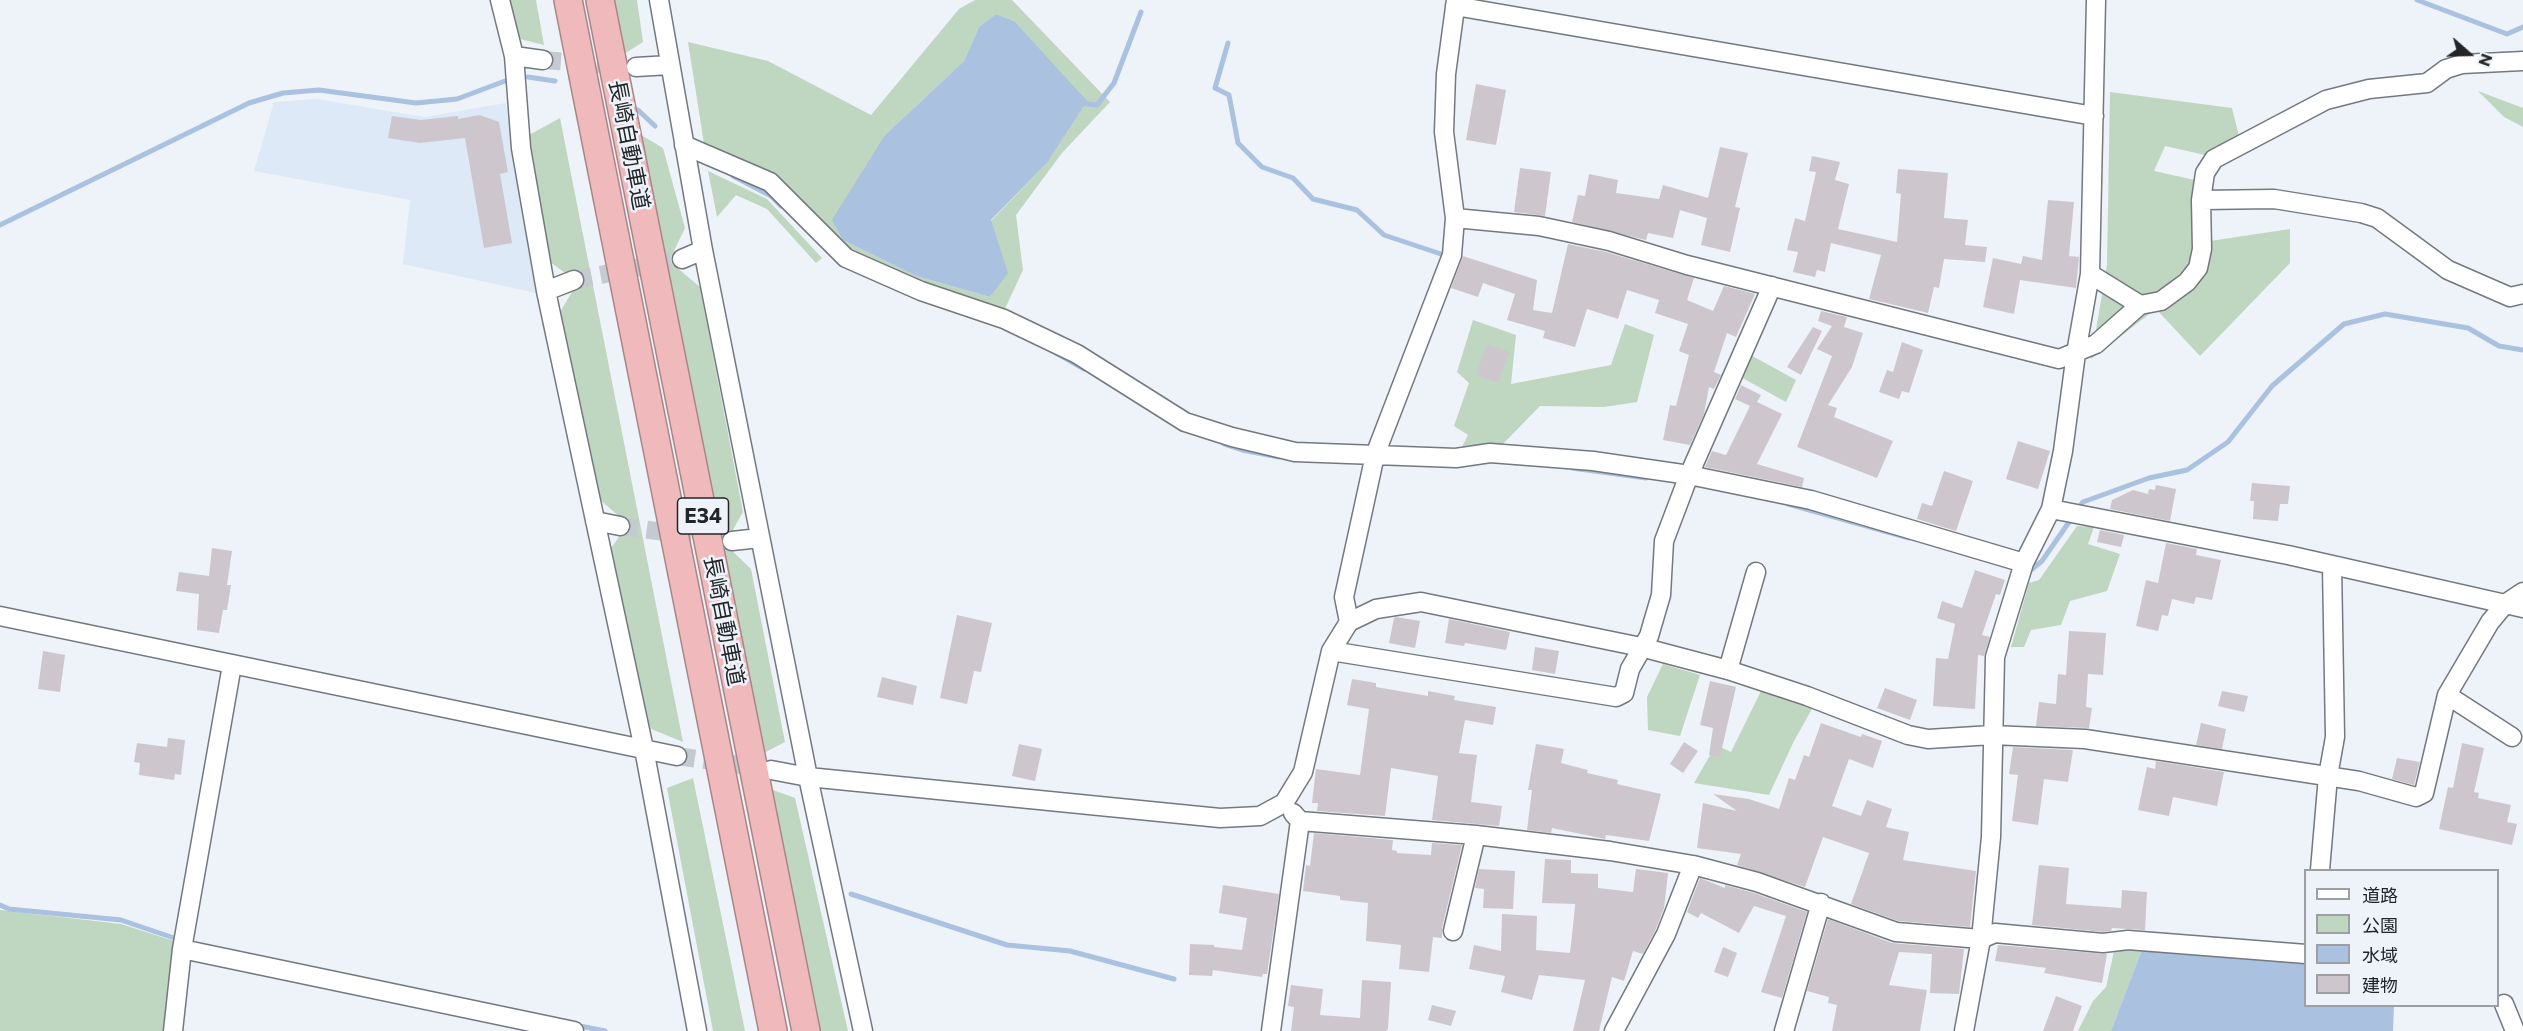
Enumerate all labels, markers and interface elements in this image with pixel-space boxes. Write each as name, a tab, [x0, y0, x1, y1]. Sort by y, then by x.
north arrow	[2439, 24, 2499, 84]
text: N	[2475, 51, 2497, 69]
street label: 長崎自動車道	[603, 78, 655, 212]
road number: E34	[678, 498, 728, 534]
street label: 長崎自動車道	[698, 554, 750, 688]
legend	[2304, 869, 2499, 1007]
text: 道路	[2362, 884, 2398, 906]
text: 公園	[2362, 914, 2398, 936]
text: 水域	[2362, 944, 2398, 966]
text: 建物	[2362, 974, 2398, 996]

